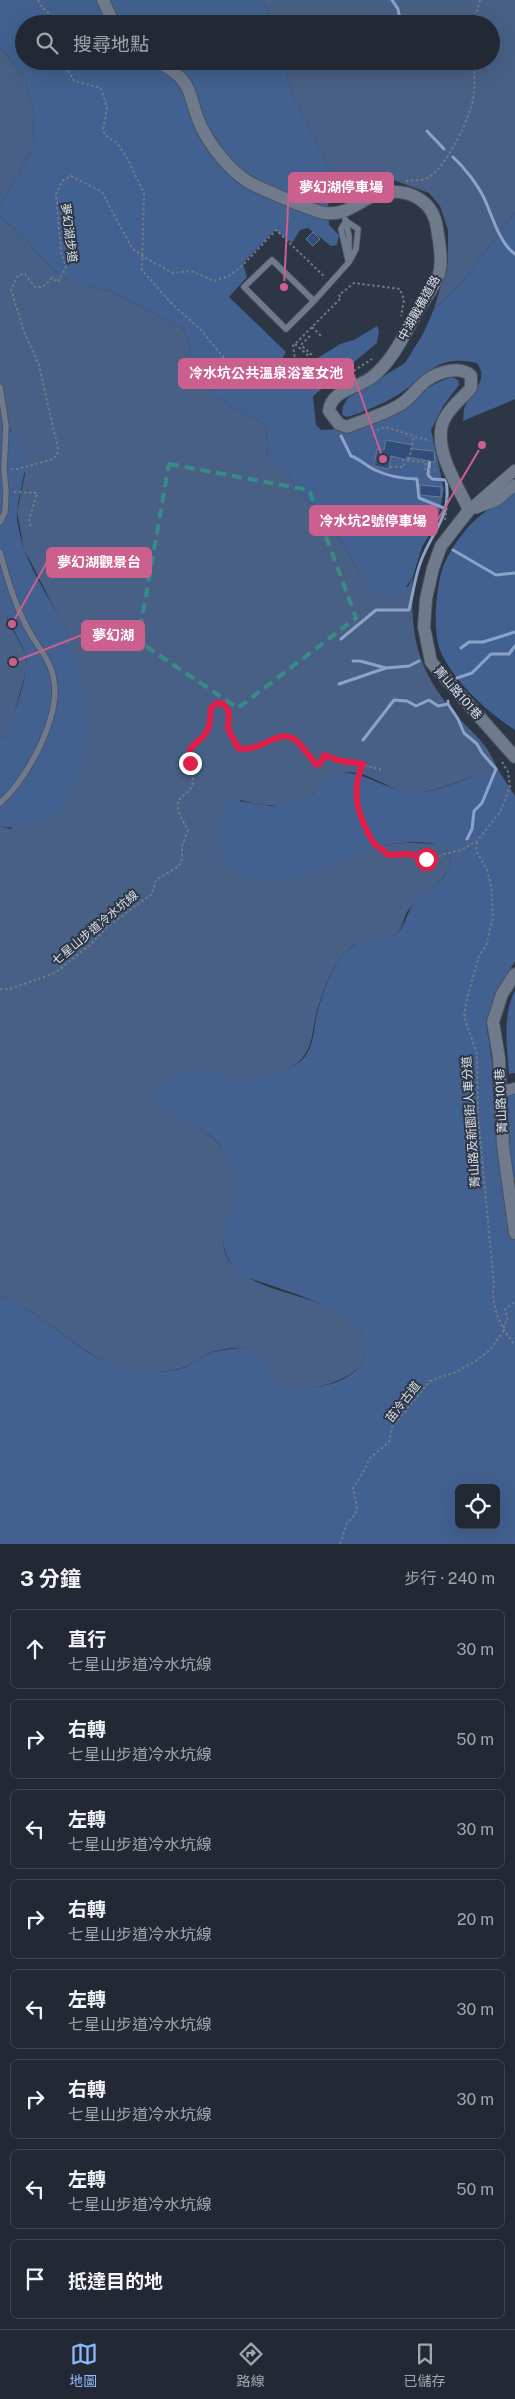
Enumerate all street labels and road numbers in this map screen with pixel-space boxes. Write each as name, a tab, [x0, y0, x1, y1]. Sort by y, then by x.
street label: 夢幻湖步道	[58, 202, 80, 264]
street label: 中湖戰備道路	[395, 273, 443, 343]
street label: 菁山路101巷	[431, 664, 485, 722]
street label: 七星山步道冷水坑線	[49, 888, 141, 968]
street label: 菁山路及新園街人車分道	[459, 1056, 483, 1188]
street label: 菁山路101巷	[492, 1068, 510, 1134]
street label: 苗冷古道	[383, 1379, 423, 1425]

